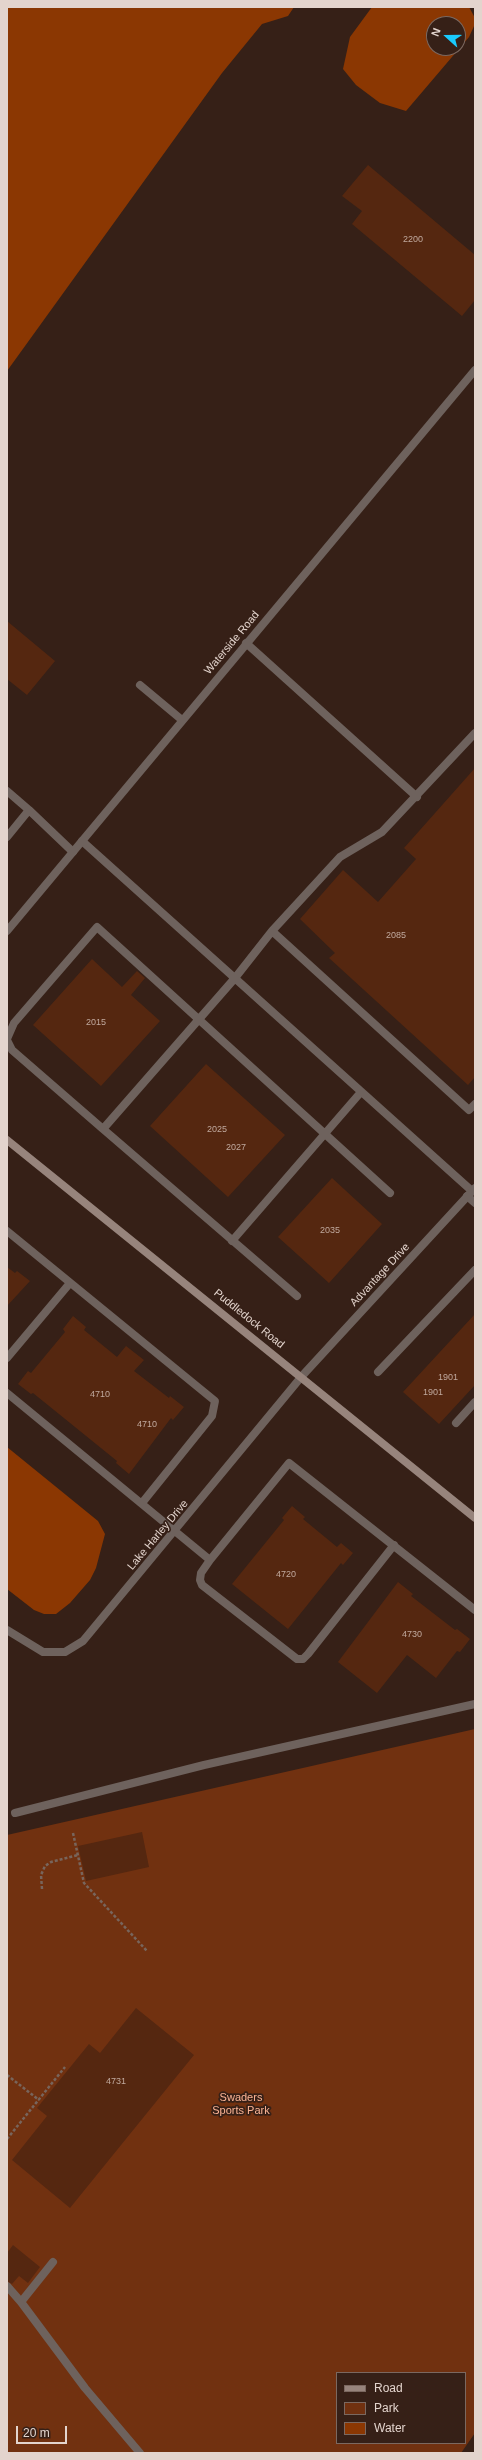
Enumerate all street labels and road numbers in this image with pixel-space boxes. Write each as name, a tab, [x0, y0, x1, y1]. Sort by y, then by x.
street label: Waterside Road	[202, 609, 262, 677]
street label: Advantage Drive	[347, 1241, 413, 1309]
street label: Puddledock Road	[211, 1287, 287, 1351]
street label: Lake Harley Drive	[125, 1497, 191, 1573]

